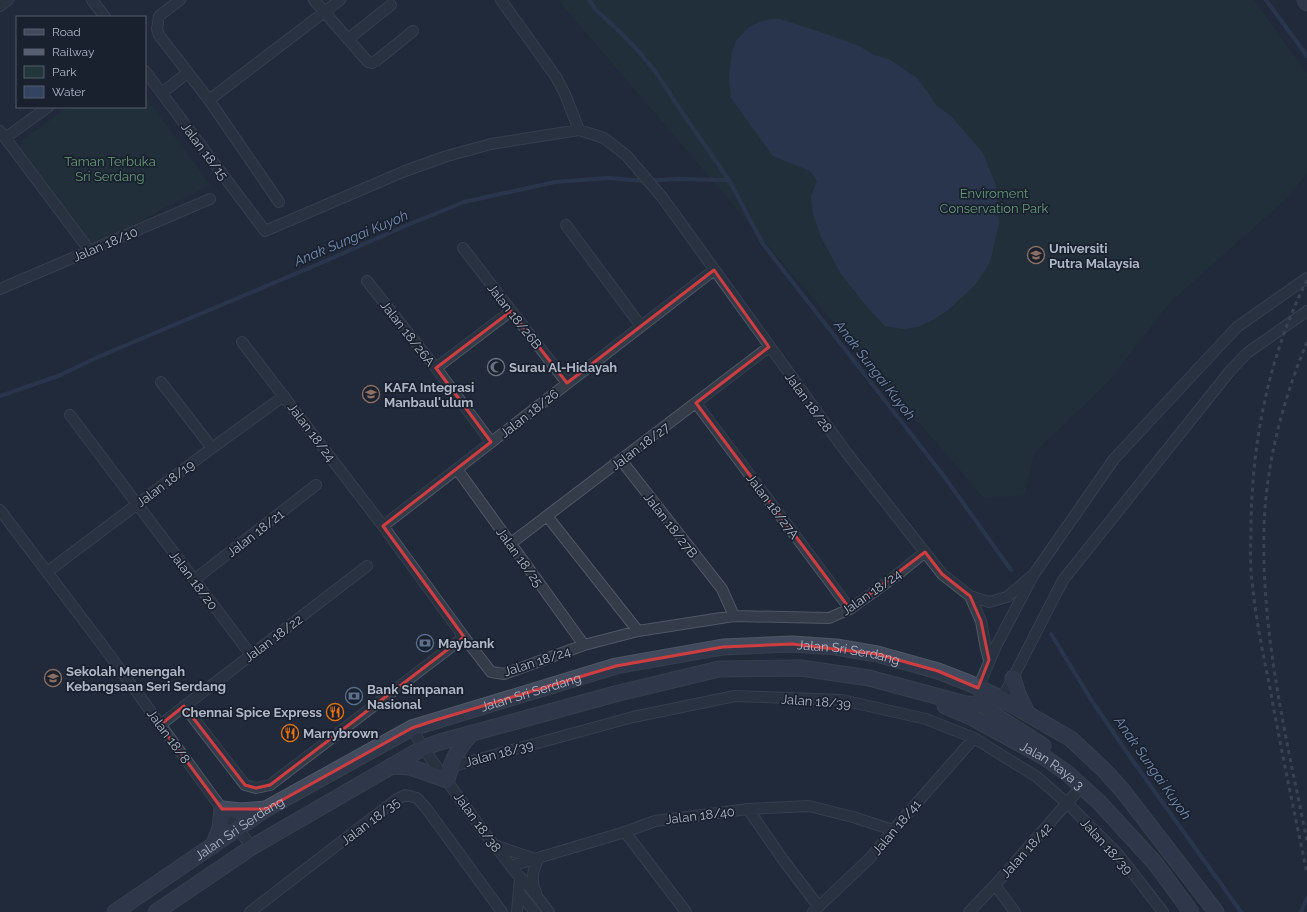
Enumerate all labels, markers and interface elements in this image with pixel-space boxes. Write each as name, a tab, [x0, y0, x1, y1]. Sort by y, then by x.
legend	[16, 16, 146, 108]
text: Road	[52, 25, 81, 39]
text: Railway	[52, 45, 95, 59]
text: Park	[52, 65, 77, 79]
text: Water	[52, 85, 86, 99]
street label: Jalan 18/15	[178, 120, 231, 183]
park label: Taman Terbuka Sri Serdang	[64, 154, 156, 184]
park label: Enviroment Conservation Park	[940, 186, 1049, 216]
water label: Anak Sungai Kuyoh	[291, 207, 411, 270]
street label: Jalan 18/10	[70, 224, 140, 265]
place label: Universiti Putra Malaysia	[1049, 241, 1140, 271]
school or university icon: Universiti Putra Malaysia	[1026, 245, 1046, 265]
street label: Jalan 18/26B	[484, 281, 545, 352]
street label: Jalan 18/26A	[377, 298, 438, 369]
water label: Anak Sungai Kuyoh	[830, 316, 919, 423]
mosque icon: Surau Al-Hidayah	[486, 357, 506, 377]
place label: Surau Al-Hidayah	[509, 360, 617, 375]
street label: Jalan 18/28	[782, 370, 835, 435]
place label: KAFA Integrasi Manbaul'ulum	[384, 380, 474, 410]
school or university icon: KAFA Integrasi Manbaul'ulum	[361, 384, 381, 404]
street label: Jalan 18/26	[497, 386, 562, 441]
street label: Jalan 18/24	[285, 400, 338, 465]
street label: Jalan 18/27	[608, 420, 673, 473]
street label: Jalan 18/19	[133, 456, 198, 510]
street label: Jalan 18/27A	[743, 471, 802, 542]
street label: Jalan 18/27B	[641, 490, 701, 561]
street label: Jalan 18/21	[224, 506, 287, 560]
street label: Jalan 18/25	[493, 525, 546, 590]
street label: Jalan 18/20	[166, 548, 221, 613]
street label: Jalan 18/24	[839, 566, 904, 618]
street label: Jalan 18/22	[241, 611, 306, 665]
bank icon: Maybank	[415, 633, 435, 653]
place label: Maybank	[438, 636, 495, 651]
street label: Jalan Sri Serdang	[797, 637, 902, 668]
street label: Jalan 18/24	[502, 644, 572, 679]
place label: Sekolah Menengah Kebangsaan Seri Serdang	[66, 664, 226, 694]
school or university icon: Sekolah Menengah Kebangsaan Seri Serdang	[43, 668, 63, 688]
street label: Jalan Sri Serdang	[479, 670, 583, 715]
place label: Bank Simpanan Nasional	[367, 682, 464, 712]
bank icon: Bank Simpanan Nasional	[344, 686, 364, 706]
street label: Jalan 18/39	[780, 692, 852, 711]
restaurant icon: Chennai Spice Express	[325, 702, 345, 722]
place label: Chennai Spice Express	[182, 705, 323, 720]
street label: Jalan 18/8	[144, 706, 193, 767]
water label: Anak Sungai Kuyoh	[1111, 713, 1195, 823]
restaurant icon: Marrybrown	[280, 723, 300, 743]
place label: Marrybrown	[303, 726, 379, 741]
street label: Jalan 18/39	[463, 737, 535, 770]
street label: Jalan Raya 3	[1018, 739, 1087, 793]
street label: Jalan 18/38	[451, 790, 504, 855]
street label: Jalan Sri Serdang	[192, 793, 287, 863]
street label: Jalan 18/35	[338, 794, 403, 848]
street label: Jalan 18/41	[869, 796, 924, 858]
street label: Jalan 18/40	[665, 804, 736, 827]
street label: Jalan 18/39	[1078, 815, 1136, 878]
street label: Jalan 18/42	[998, 820, 1055, 881]

